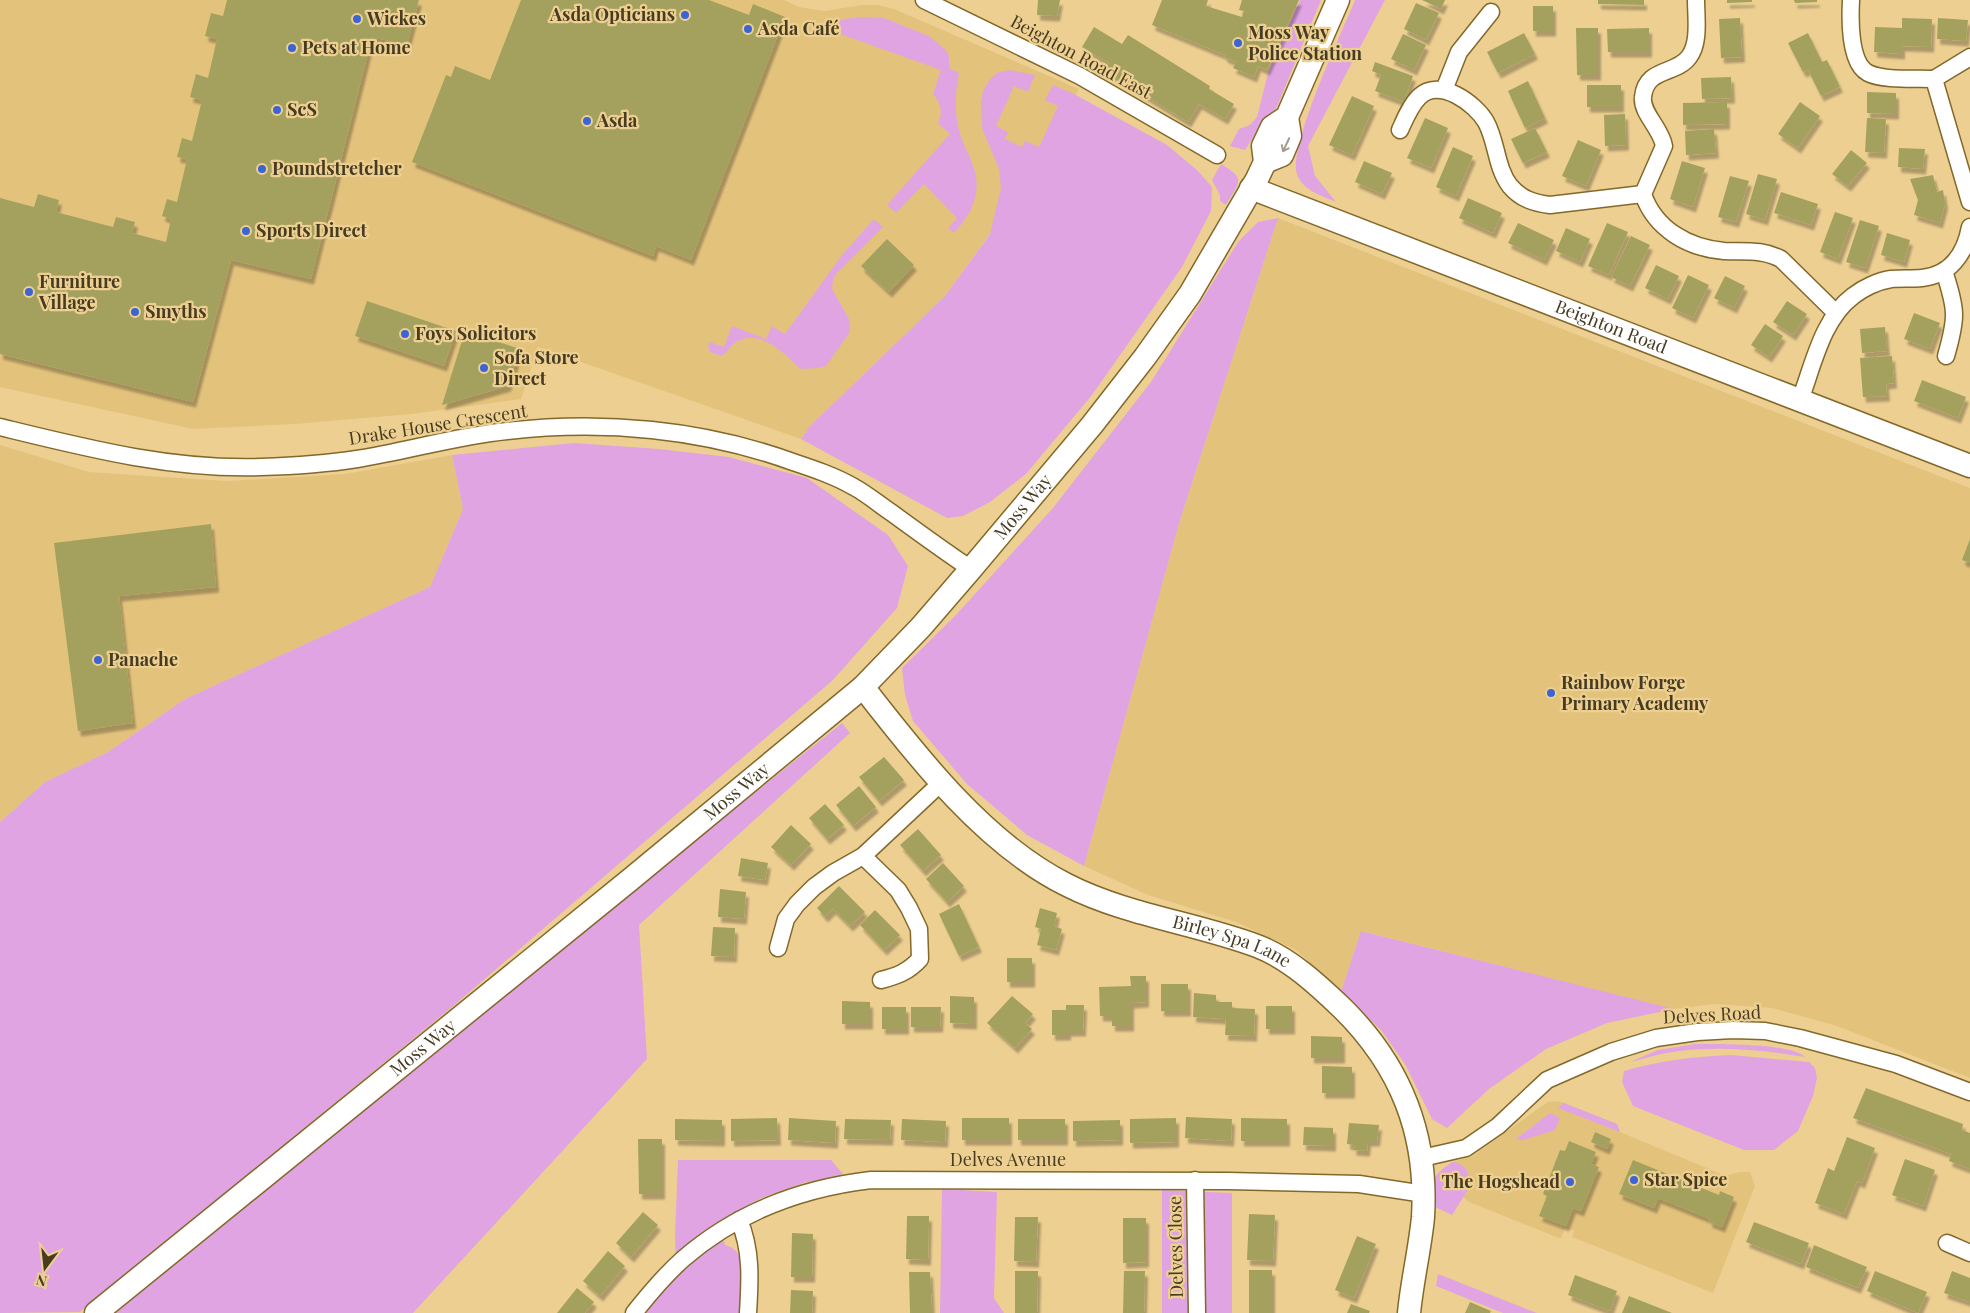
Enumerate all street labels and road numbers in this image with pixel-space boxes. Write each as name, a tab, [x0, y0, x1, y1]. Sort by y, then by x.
street label: Beighton Road East	[1007, 9, 1157, 104]
street label: Beighton Road	[1552, 294, 1671, 359]
street label: Drake House Crescent	[347, 398, 529, 450]
street label: Moss Way	[988, 469, 1057, 544]
street label: Moss Way	[698, 757, 774, 825]
street label: Birley Spa Lane	[1170, 909, 1296, 972]
street label: Delves Road	[1662, 999, 1762, 1029]
street label: Moss Way	[384, 1013, 460, 1081]
street label: Delves Avenue	[950, 1147, 1066, 1171]
street label: Delves Close	[1162, 1196, 1188, 1298]

